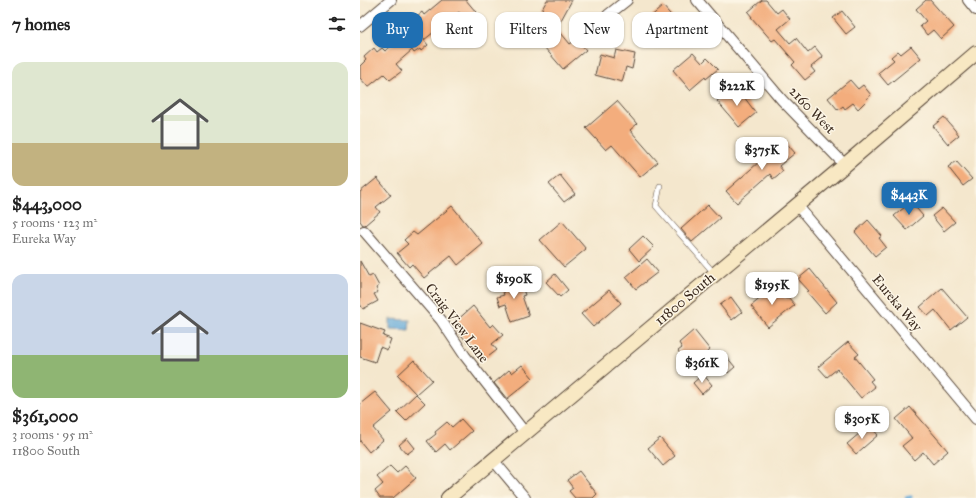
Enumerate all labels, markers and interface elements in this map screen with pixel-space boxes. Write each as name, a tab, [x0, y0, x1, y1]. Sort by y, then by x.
chip: Buy	[372, 12, 423, 48]
chip: Rent	[431, 12, 487, 48]
chip: Filters	[495, 12, 561, 48]
chip: New	[569, 12, 624, 48]
chip: Apartment	[632, 12, 722, 48]
icon: filters	[326, 13, 348, 35]
text: 7 homes	[12, 14, 70, 35]
pin: $222K	[709, 73, 765, 107]
text: $222K	[719, 78, 755, 94]
street label: 2160 West	[785, 83, 839, 137]
icon: home	[144, 88, 216, 160]
pin: $375K	[734, 137, 790, 171]
text: $375K	[744, 142, 780, 158]
pin: $443K	[881, 182, 937, 216]
text: $443K	[891, 187, 927, 203]
text: $443,000	[12, 194, 82, 215]
text: 5 rooms · 123 m²	[12, 215, 97, 231]
text: Eureka Way	[12, 231, 76, 247]
pin: $190K	[486, 266, 542, 300]
street label: 11800 South	[651, 269, 719, 329]
text: $190K	[496, 271, 532, 287]
street label: Eureka Way	[868, 271, 926, 335]
pin: $195K	[744, 272, 800, 306]
text: $195K	[754, 277, 790, 293]
street label: Craig View Lane	[422, 280, 493, 366]
icon: home	[144, 300, 216, 372]
pin: $361K	[674, 350, 730, 384]
text: $361K	[685, 355, 719, 371]
text: $361,000	[12, 406, 78, 427]
pin: $305K	[834, 406, 890, 440]
text: $305K	[844, 411, 880, 427]
text: 3 rooms · 95 m²	[12, 427, 93, 443]
text: 11800 South	[12, 443, 80, 459]

